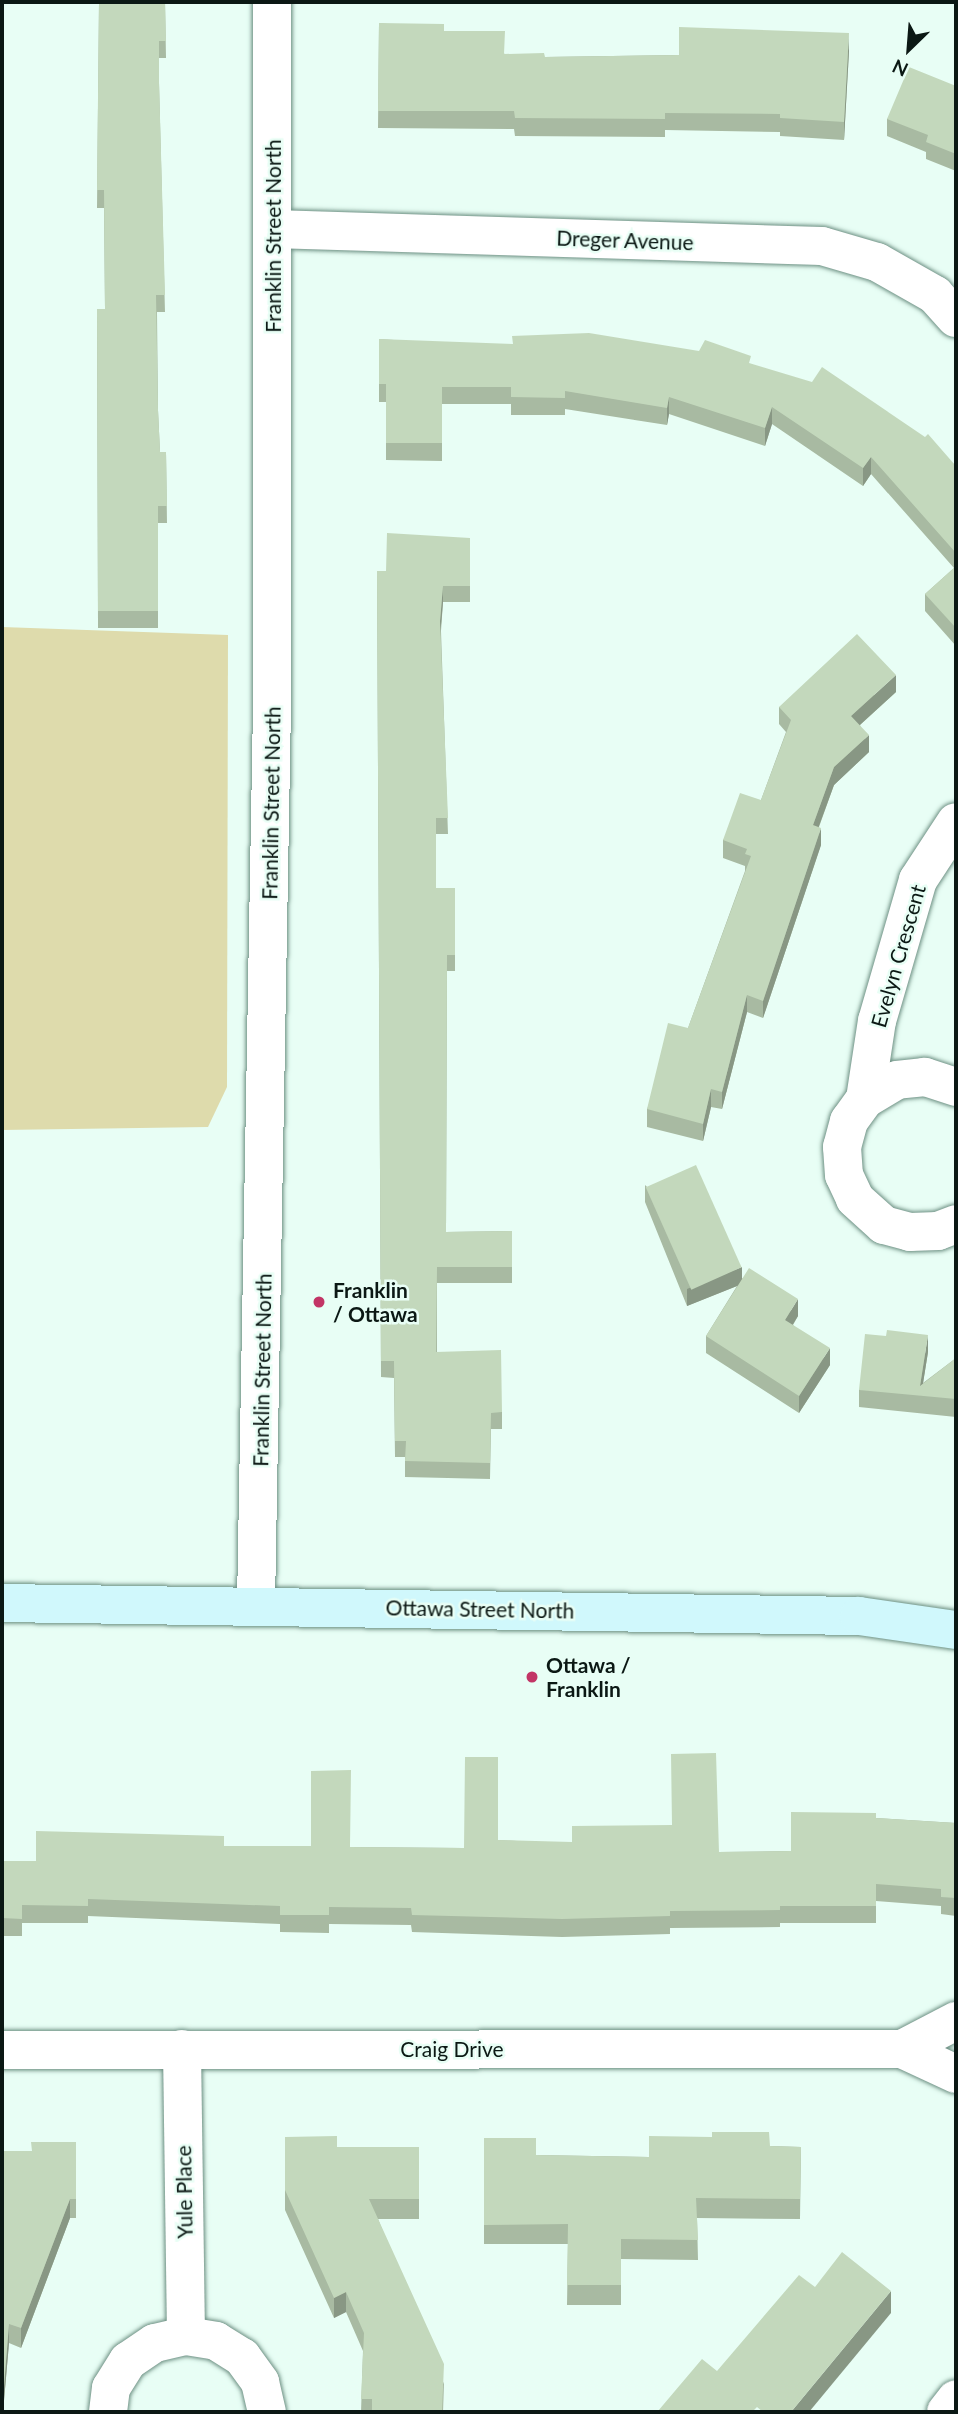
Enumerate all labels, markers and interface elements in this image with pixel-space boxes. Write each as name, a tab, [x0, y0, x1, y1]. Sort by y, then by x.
north arrow	[874, 14, 944, 84]
text: N	[888, 55, 911, 82]
street label: Franklin Street North	[260, 139, 286, 333]
street label: Dreger Avenue	[555, 225, 695, 255]
street label: Franklin Street North	[257, 706, 285, 900]
street label: Evelyn Crescent	[866, 882, 930, 1030]
street label: Franklin Street North	[248, 1273, 276, 1467]
place label: Franklin / Ottawa	[333, 1277, 418, 1327]
marker: Franklin / Ottawa	[311, 1294, 327, 1310]
street label: Ottawa Street North	[385, 1595, 575, 1623]
place label: Ottawa / Franklin	[546, 1652, 631, 1702]
marker: Ottawa / Franklin	[524, 1669, 540, 1685]
street label: Craig Drive	[400, 2036, 504, 2062]
street label: Yule Place	[171, 2145, 197, 2239]

